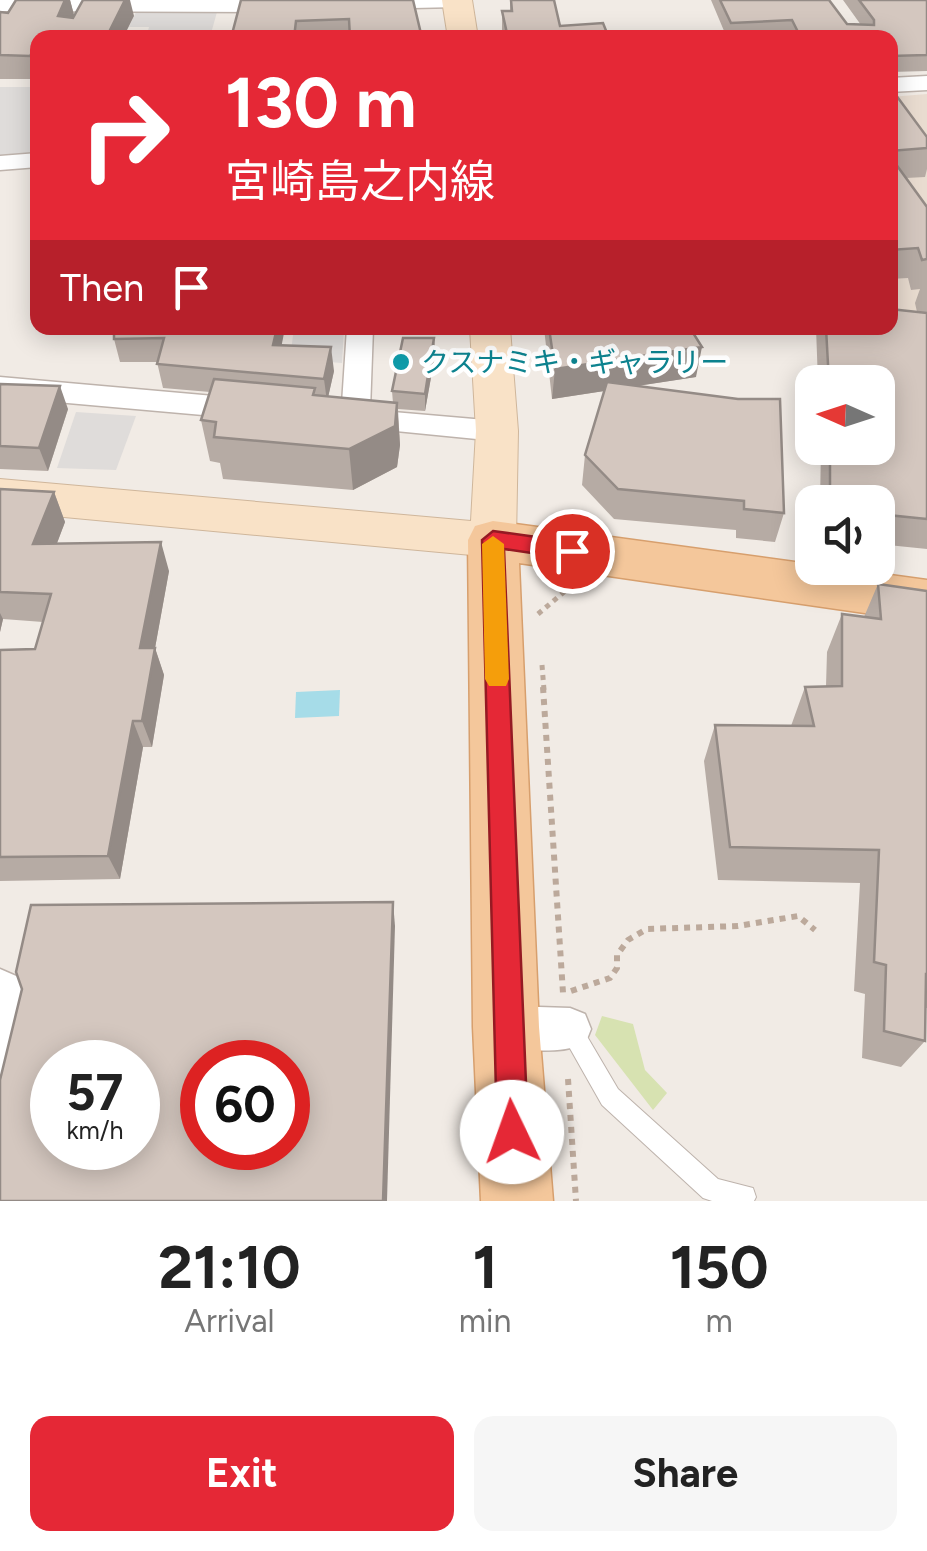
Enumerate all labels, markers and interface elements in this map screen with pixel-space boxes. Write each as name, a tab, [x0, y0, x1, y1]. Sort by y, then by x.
text: 130 m	[225, 60, 417, 145]
icon: right	[60, 70, 190, 200]
text: 宮崎島之内線	[225, 154, 495, 208]
icon: arrive	[164, 260, 219, 315]
text: Then	[60, 265, 144, 311]
place label: クスナミキ・ギャラリー	[421, 345, 728, 379]
marker: クスナミキ・ギャラリー	[390, 351, 412, 373]
north arrow	[795, 365, 895, 465]
map controls	[795, 365, 895, 585]
button: sound	[795, 485, 895, 585]
pin	[530, 509, 615, 594]
icon: arrive	[545, 524, 600, 579]
speed limit sign: 60	[180, 1040, 310, 1170]
text: 57	[67, 1062, 123, 1123]
position arrow	[460, 1080, 564, 1184]
text: km/h	[66, 1115, 124, 1145]
text: 21:10	[158, 1231, 301, 1303]
text: 1	[472, 1231, 498, 1303]
text: 150	[670, 1231, 769, 1303]
text: Arrival	[184, 1302, 275, 1340]
text: min	[459, 1302, 511, 1340]
text: m	[706, 1302, 733, 1340]
button: Exit	[30, 1416, 454, 1531]
button: Share	[474, 1416, 897, 1531]

